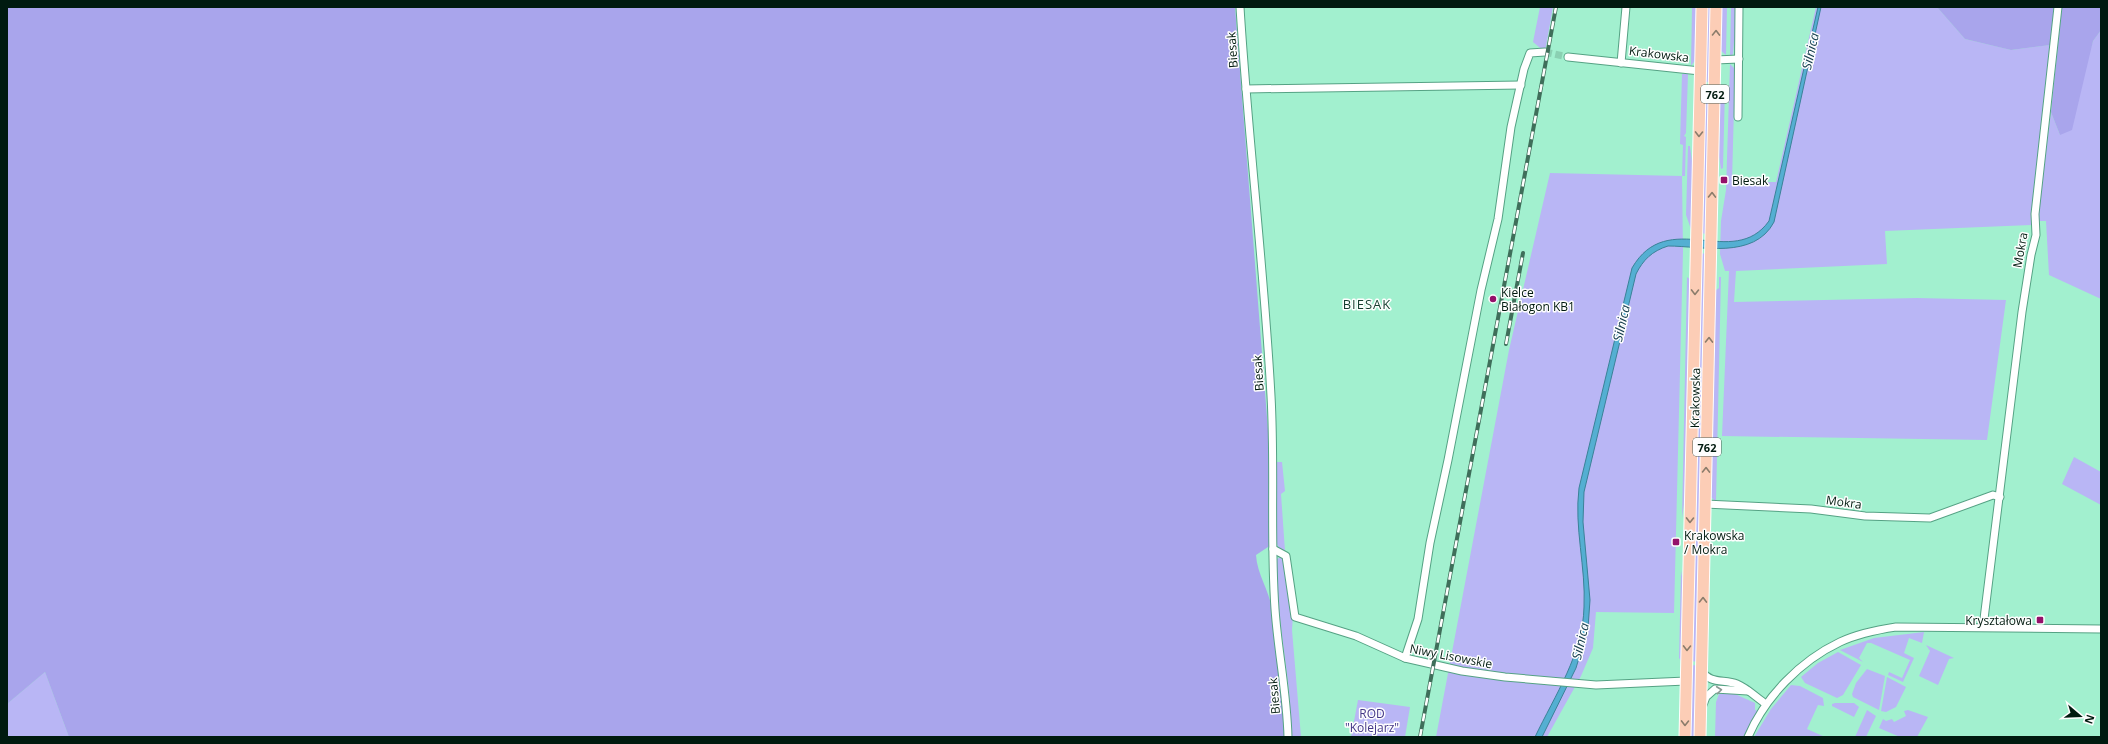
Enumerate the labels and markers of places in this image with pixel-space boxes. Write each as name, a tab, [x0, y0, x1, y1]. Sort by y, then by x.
place label: Biesak	[1732, 172, 1769, 189]
marker: Biesak	[1719, 175, 1729, 185]
place label: Kielce Białogon KB1	[1501, 284, 1575, 315]
marker: Kielce Białogon KB1	[1488, 294, 1498, 304]
place label: Krakowska / Mokra	[1684, 527, 1744, 558]
marker: Krakowska / Mokra	[1671, 537, 1681, 547]
place label: Kryształowa	[1965, 612, 2032, 629]
marker: Kryształowa	[2035, 615, 2045, 625]

